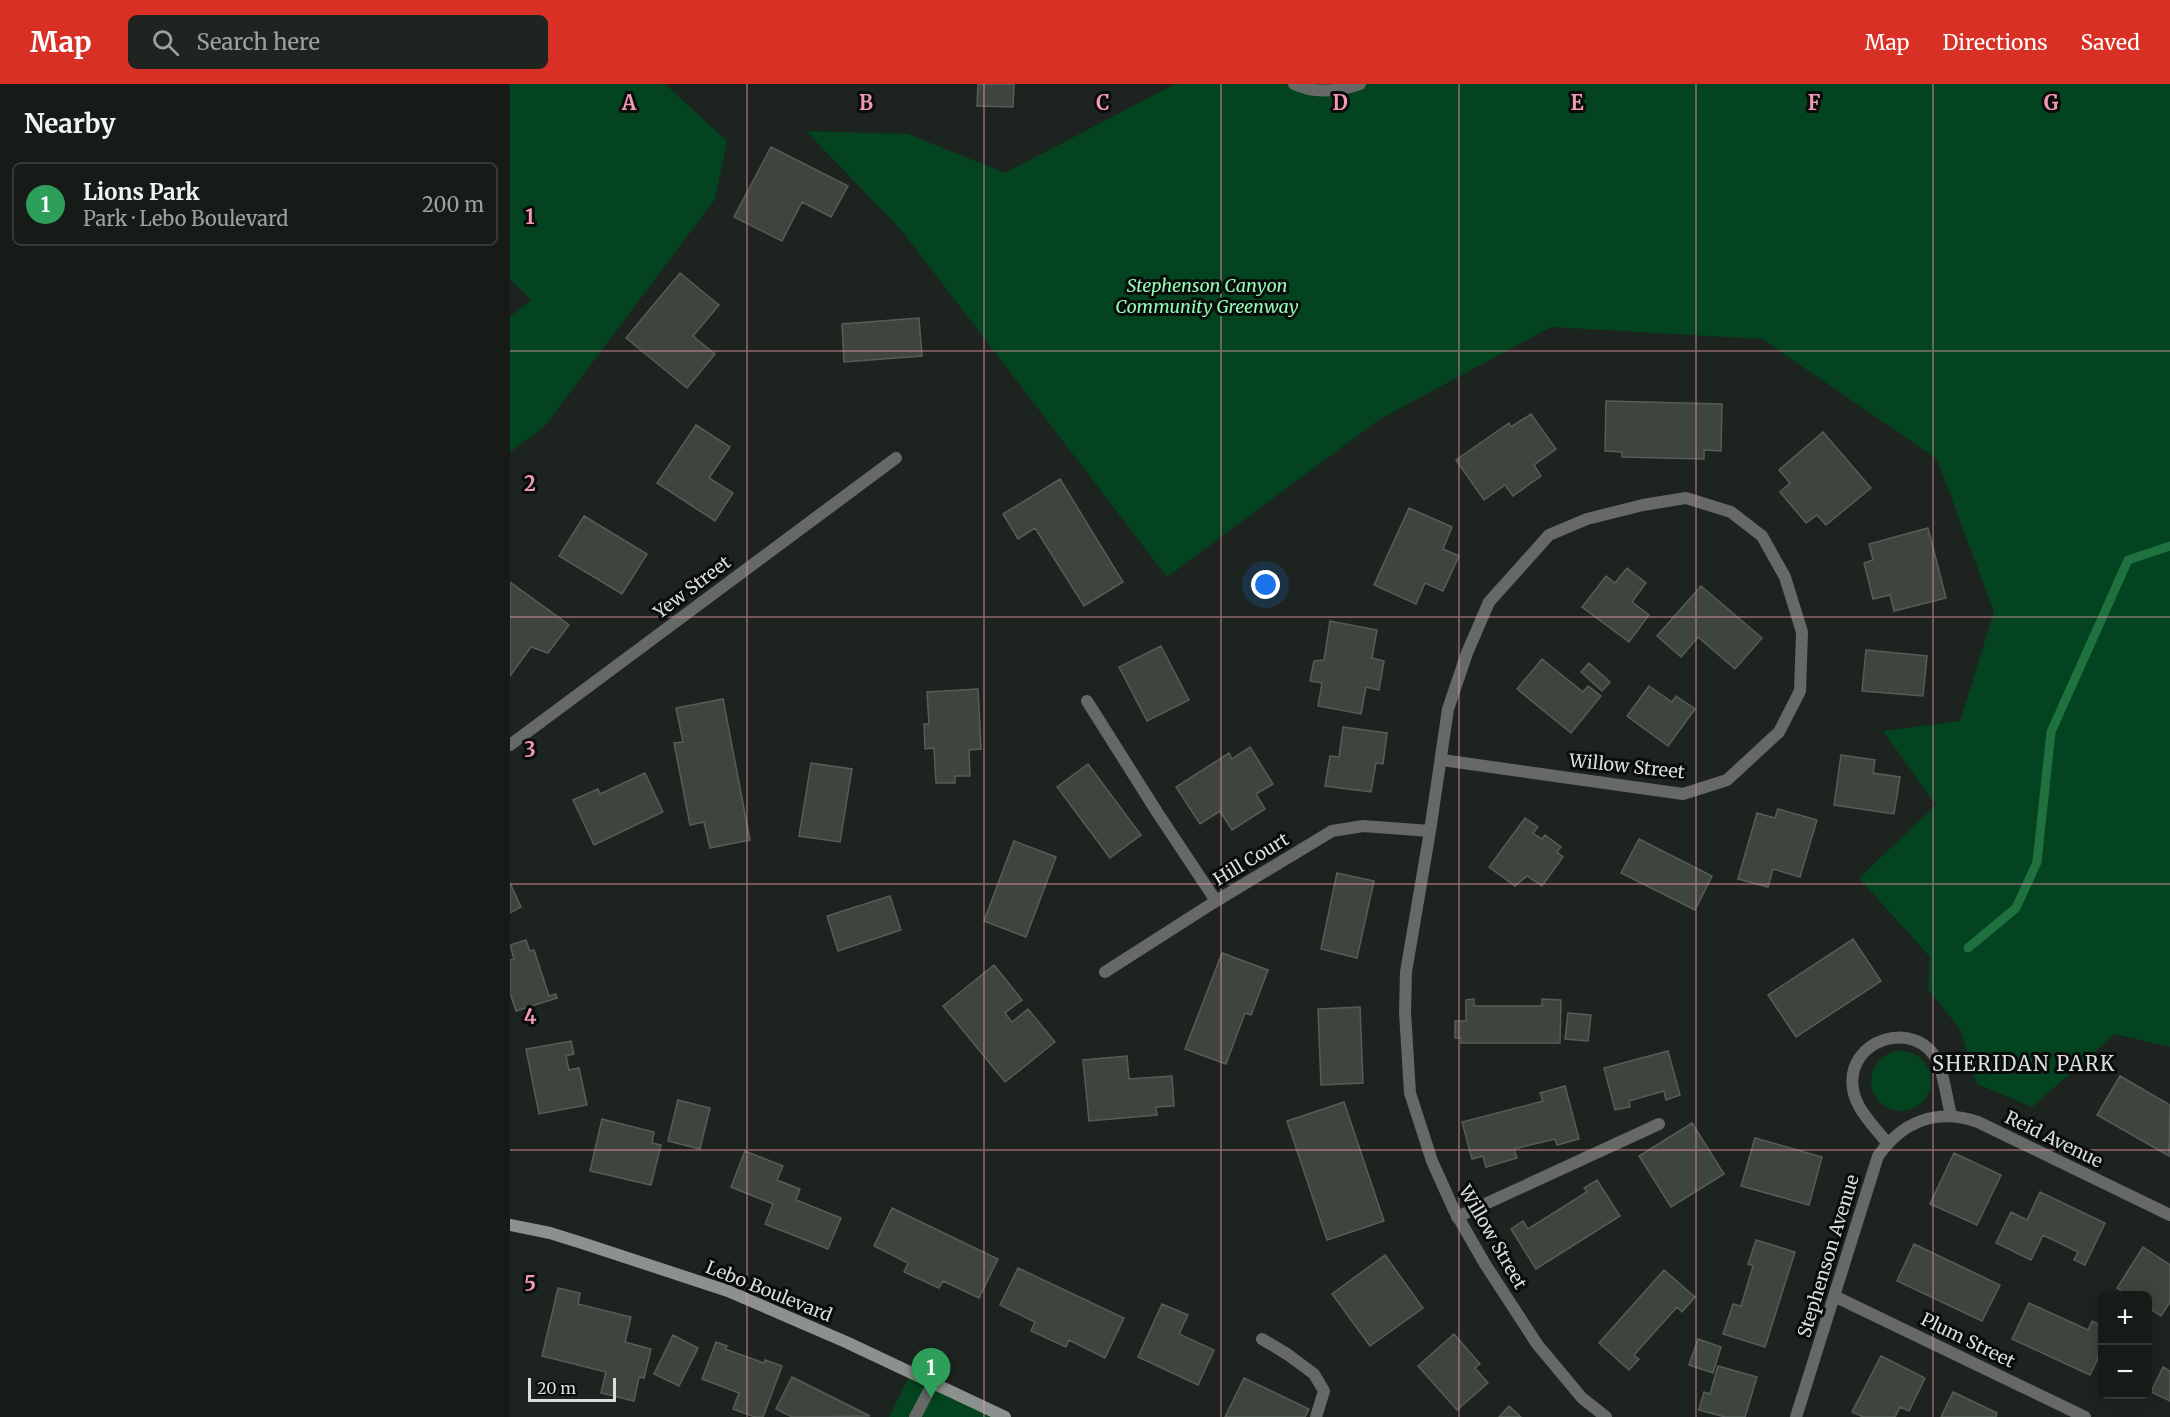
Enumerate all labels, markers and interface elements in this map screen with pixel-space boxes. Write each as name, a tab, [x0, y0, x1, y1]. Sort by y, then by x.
search box	[128, 15, 548, 69]
text: Map	[30, 24, 92, 60]
icon: search	[149, 26, 182, 59]
text: Search here	[197, 28, 320, 56]
text: Map	[1865, 29, 1909, 56]
text: Directions	[1942, 29, 2047, 56]
text: Saved	[2080, 29, 2140, 56]
text: A	[621, 90, 637, 115]
text: B	[859, 90, 873, 115]
text: C	[1096, 90, 1110, 115]
text: D	[1332, 90, 1348, 115]
text: E	[1570, 90, 1584, 115]
text: F	[1808, 90, 1821, 115]
text: G	[2044, 90, 2059, 115]
text: Nearby	[24, 107, 116, 140]
text: Lions Park	[83, 178, 199, 206]
text: 1	[41, 192, 50, 217]
text: 200 m	[422, 192, 484, 217]
text: 1	[525, 204, 535, 229]
text: Park · Lebo Boulevard	[83, 206, 288, 231]
park label: Stephenson Canyon Community Greenway	[1115, 274, 1299, 318]
text: 2	[524, 471, 536, 496]
street label: Yew Street	[648, 551, 735, 624]
your location	[1251, 570, 1280, 599]
text: 3	[524, 737, 536, 762]
street label: Willow Street	[1567, 748, 1686, 784]
street label: Hill Court	[1209, 828, 1293, 890]
text: 4	[524, 1004, 537, 1029]
district label: SHERIDAN PARK	[1932, 1051, 2116, 1076]
street label: Reid Avenue	[2001, 1105, 2107, 1173]
street label: Stephenson Avenue	[1792, 1172, 1864, 1340]
street label: Willow Street	[1453, 1180, 1532, 1293]
street label: Lebo Boulevard	[702, 1255, 836, 1327]
text: 5	[524, 1271, 536, 1296]
map controls	[2098, 1291, 2152, 1399]
button: +	[2098, 1291, 2152, 1345]
street label: Plum Street	[1917, 1307, 2019, 1373]
button: −	[2098, 1345, 2152, 1399]
pin: 1	[912, 1348, 950, 1398]
scale bar	[528, 1375, 616, 1402]
text: 20 m	[537, 1378, 576, 1398]

